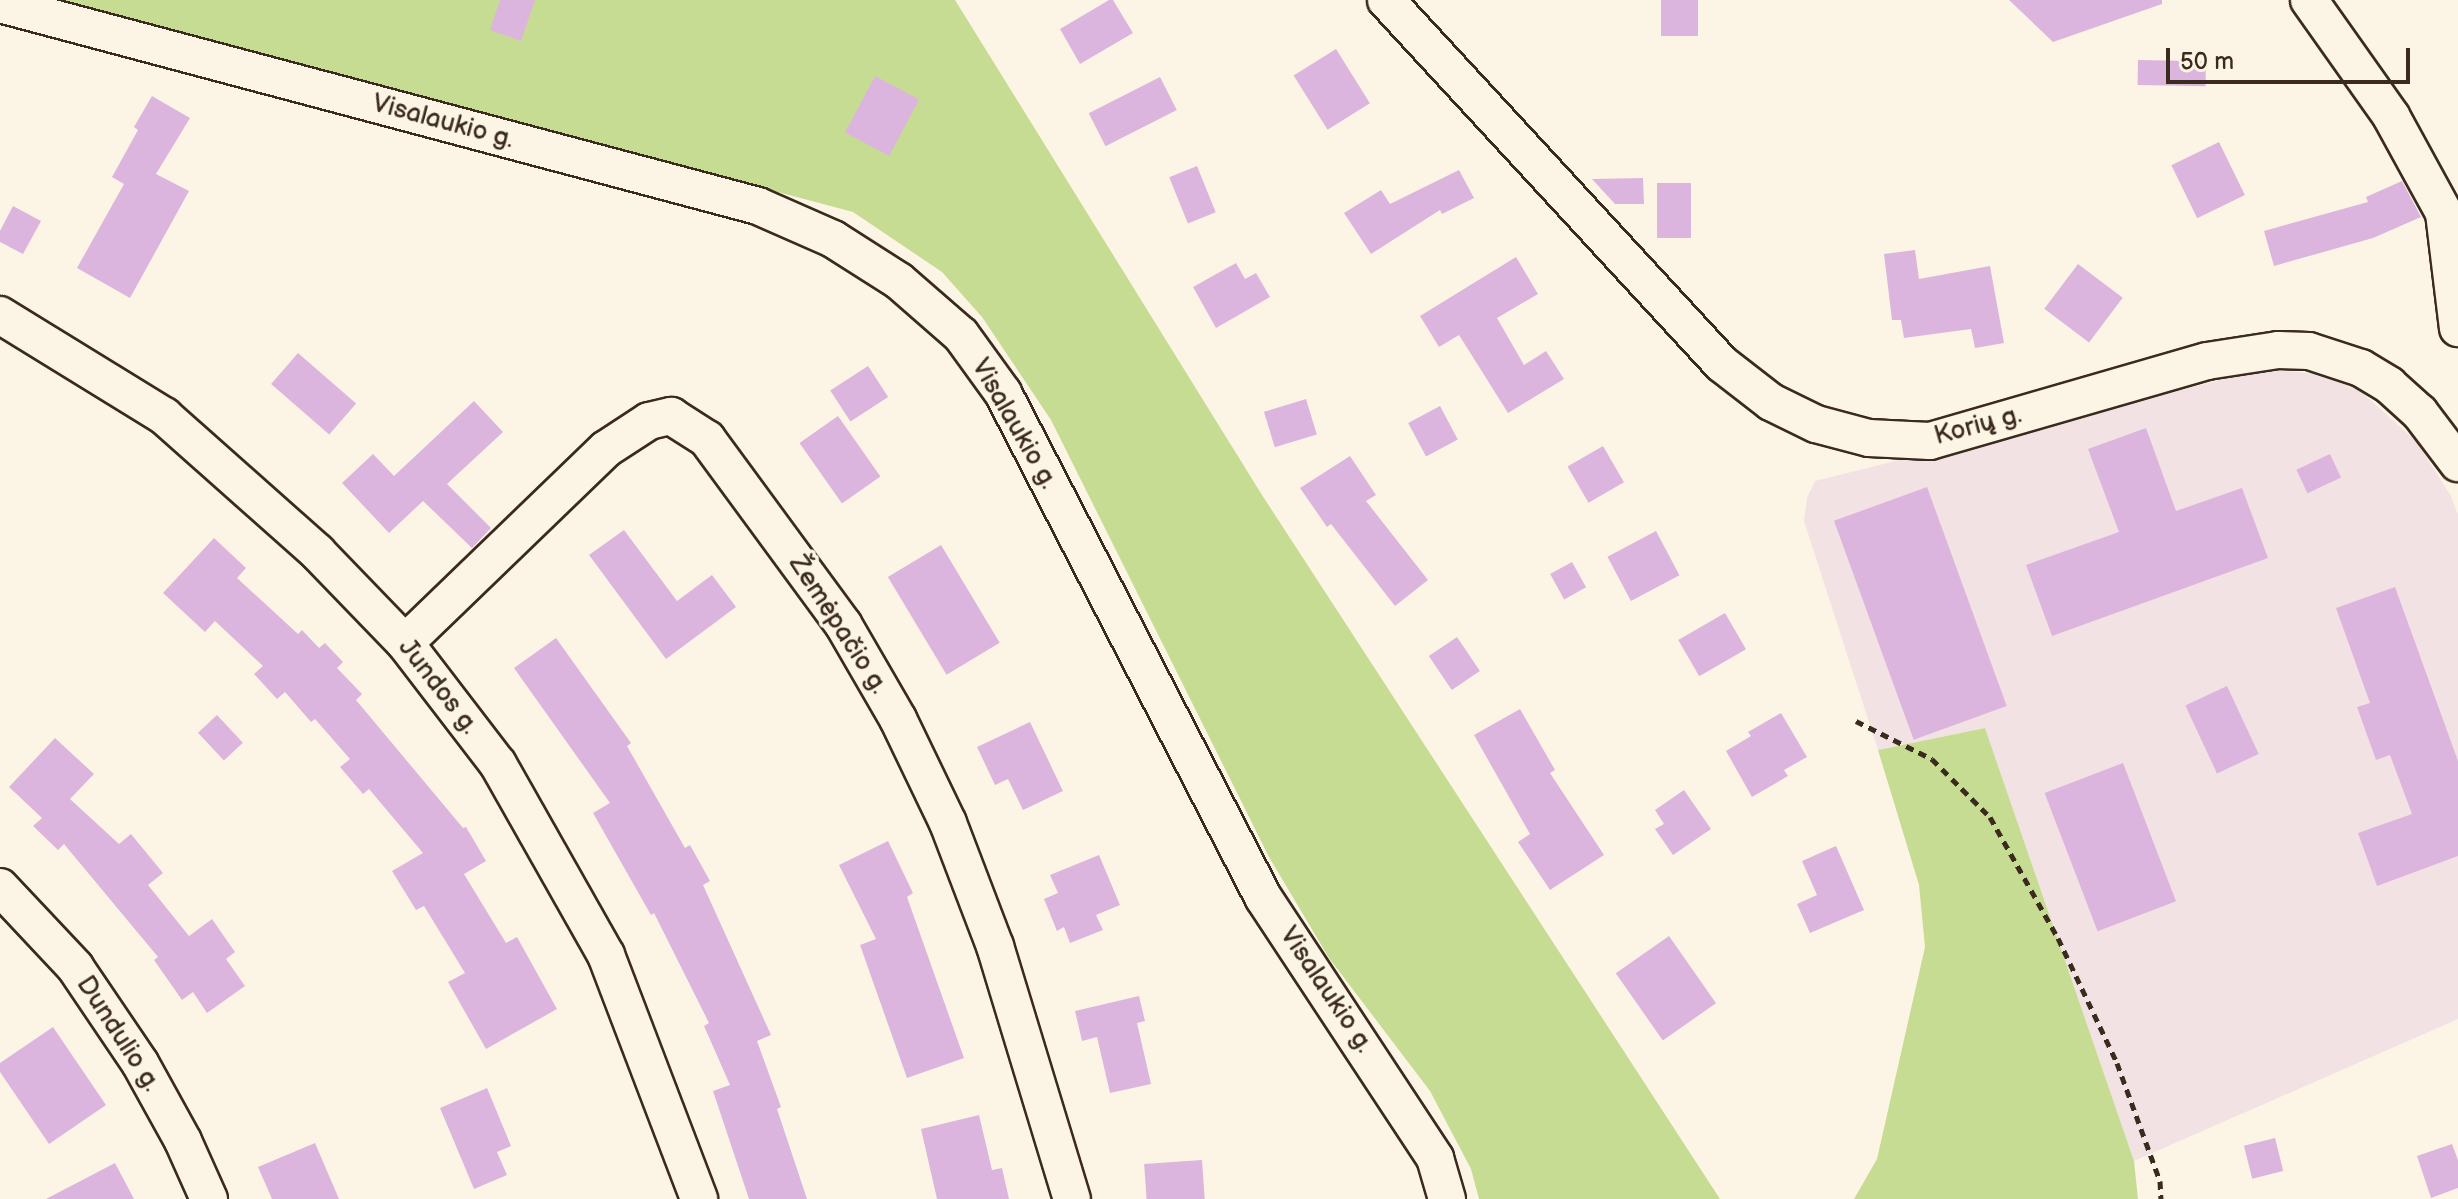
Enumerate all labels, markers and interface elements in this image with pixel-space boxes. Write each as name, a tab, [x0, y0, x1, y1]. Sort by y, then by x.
scale bar	[2170, 32, 2414, 82]
text: 50 m	[2180, 47, 2234, 76]
street label: Visalaukio g.	[369, 88, 517, 156]
street label: Visalaukio g.	[964, 353, 1064, 495]
street label: Korių g.	[1931, 399, 2025, 453]
street label: Žemėpačio g.	[782, 550, 894, 700]
street label: Jundos g.	[391, 633, 485, 741]
street label: Visalaukio g.	[1272, 921, 1380, 1059]
street label: Dundulio g.	[69, 970, 167, 1098]

